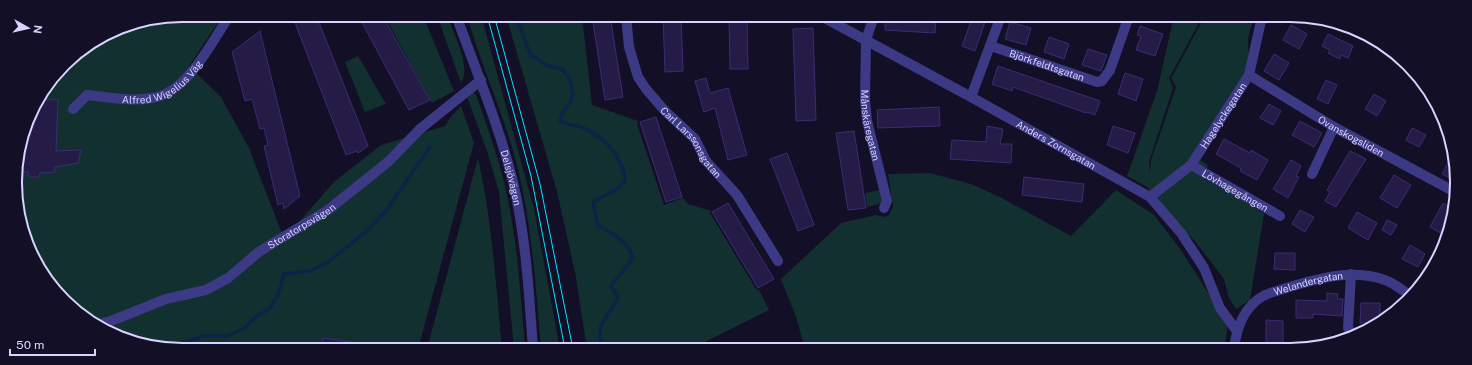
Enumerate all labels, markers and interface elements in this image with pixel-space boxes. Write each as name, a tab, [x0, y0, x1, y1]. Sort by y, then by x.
north arrow	[8, 8, 48, 48]
text: N	[31, 24, 44, 34]
street label: Björkfeldtsgatan	[1008, 47, 1086, 83]
street label: Alfred Wigelius Väg	[122, 58, 205, 106]
street label: Hagelyckegatan	[1197, 80, 1249, 151]
street label: Månskäregatan	[859, 89, 883, 162]
street label: Carl Larssonsgatan	[658, 104, 724, 180]
street label: Ovanskogsliden	[1316, 113, 1387, 159]
street label: Anders Zornsgatan	[1014, 118, 1098, 172]
street label: Delsjövägen	[499, 149, 524, 207]
street label: Lövhagegången	[1200, 167, 1271, 214]
street label: Storatorpsvägen	[265, 200, 338, 251]
street label: Welandergatan	[1272, 269, 1344, 297]
scale bar	[10, 331, 95, 357]
text: 50 m	[16, 338, 44, 352]

